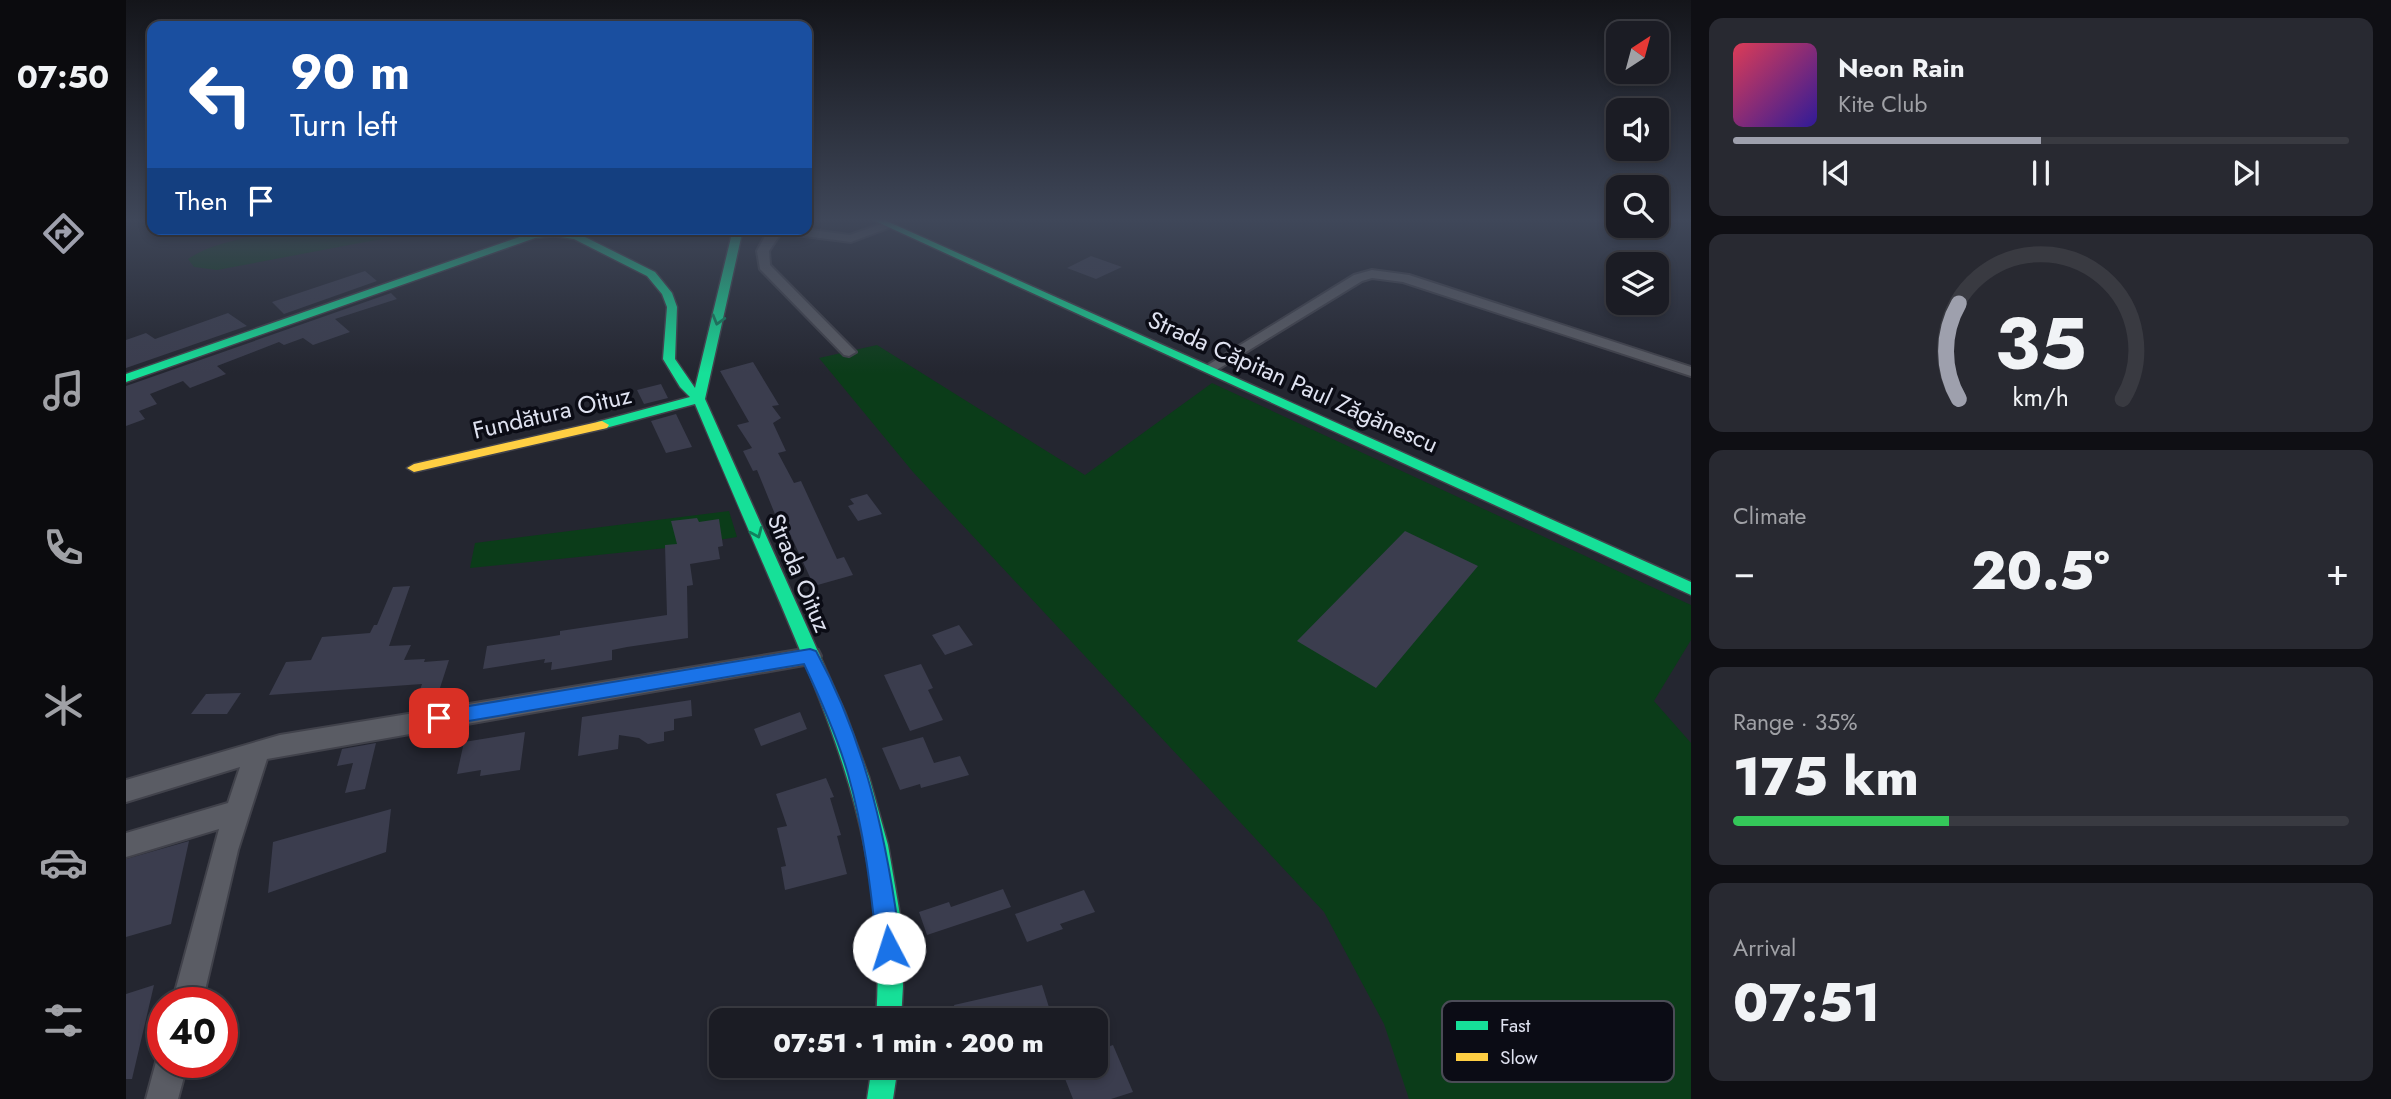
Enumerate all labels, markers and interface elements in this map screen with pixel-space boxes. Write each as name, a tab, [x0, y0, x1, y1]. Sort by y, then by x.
north arrow	[1606, 21, 1670, 84]
map controls	[1606, 21, 1669, 315]
text: 90 m	[290, 37, 410, 107]
icon: left	[175, 49, 266, 140]
text: Neon Rain	[1838, 49, 1965, 87]
text: 07:50	[17, 54, 109, 100]
text: Kite Club	[1838, 87, 1927, 121]
button: sound	[1606, 98, 1669, 161]
text: Turn left	[290, 102, 397, 148]
icon: previous	[1817, 154, 1855, 192]
icon: pause	[2022, 154, 2060, 192]
icon: next	[2227, 154, 2265, 192]
button: search	[1606, 175, 1669, 238]
text: Then	[175, 182, 228, 220]
icon: arrive	[242, 182, 280, 220]
icon: directions	[39, 209, 88, 258]
button: layers	[1606, 252, 1669, 315]
text: 35	[1995, 292, 2087, 397]
street label: Strada Căpitan Paul Zăgănescu	[1143, 302, 1444, 461]
one-way arrow	[712, 313, 726, 325]
icon: music	[39, 366, 88, 415]
street label: Fundătura Oituz	[469, 377, 635, 448]
text: km/h	[2013, 379, 2069, 415]
text: Climate	[1733, 499, 1806, 533]
street label: Strada Oituz	[759, 508, 840, 638]
icon: phone	[39, 523, 88, 572]
one-way arrow	[748, 526, 762, 538]
text: 20.5°	[1971, 533, 2110, 609]
text: −	[1733, 544, 1755, 599]
text: +	[2326, 544, 2349, 599]
icon: climate	[39, 681, 88, 730]
pin	[409, 688, 469, 748]
icon: arrive	[420, 699, 458, 737]
text: Range · 35%	[1733, 705, 1857, 739]
text: 175 km	[1733, 739, 1919, 815]
icon: car	[39, 838, 88, 887]
position arrow	[852, 911, 926, 985]
text: Arrival	[1733, 931, 1796, 965]
text: 07:51	[1733, 965, 1880, 1041]
speed limit sign: 40	[147, 987, 238, 1078]
icon: filters	[39, 996, 88, 1045]
legend	[1442, 1001, 1674, 1082]
text: Fast	[1500, 1012, 1531, 1039]
text: 07:51 · 1 min · 200 m	[773, 1024, 1044, 1062]
text: Slow	[1500, 1044, 1538, 1071]

